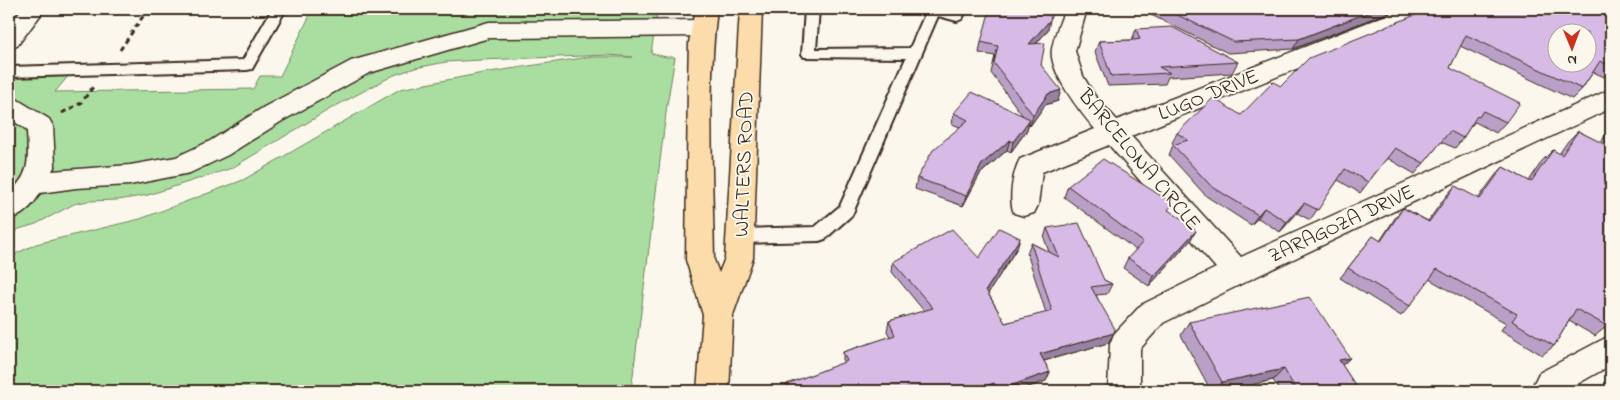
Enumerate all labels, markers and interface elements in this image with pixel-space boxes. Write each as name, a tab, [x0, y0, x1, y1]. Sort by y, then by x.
north arrow	[1548, 22, 1598, 72]
text: N	[1567, 49, 1577, 70]
street label: LUGO DRIVE	[1154, 62, 1263, 130]
street label: BARCELONA CIRCLE	[1069, 82, 1207, 238]
street label: WALTERS ROAD	[727, 91, 763, 238]
street label: ZARAGOZA DRIVE	[1264, 178, 1420, 272]

